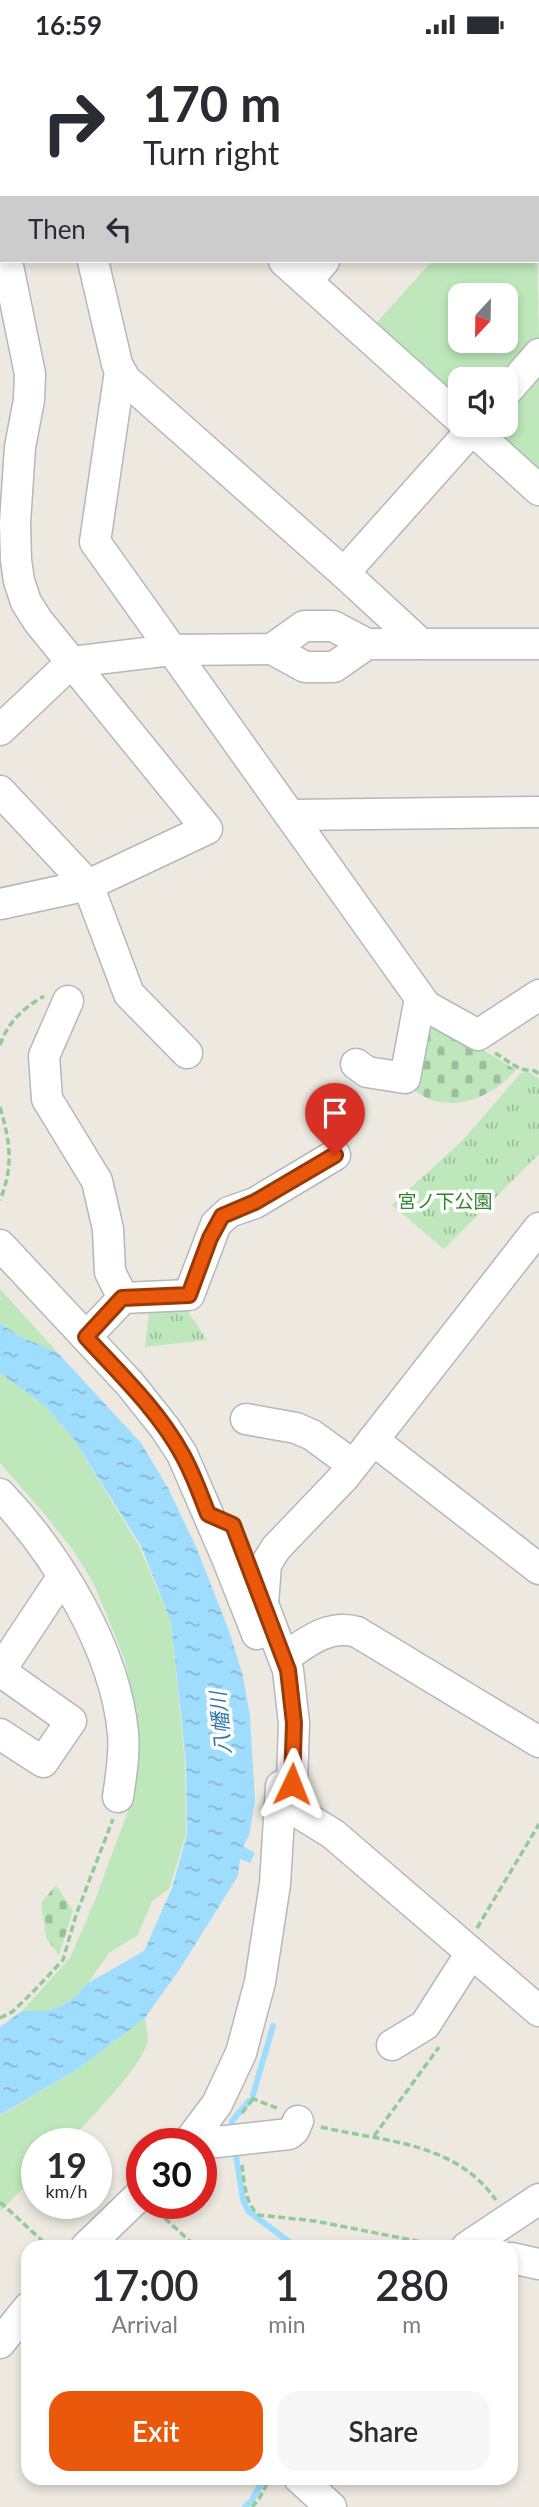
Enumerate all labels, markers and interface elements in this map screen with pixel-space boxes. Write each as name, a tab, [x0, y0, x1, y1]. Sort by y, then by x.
text: 16:59	[35, 9, 102, 41]
text: 170 m	[143, 74, 281, 132]
icon: right	[28, 77, 119, 168]
text: Turn right	[143, 133, 279, 172]
icon: left	[100, 210, 138, 248]
text: Then	[28, 213, 86, 245]
north arrow	[448, 283, 518, 353]
map controls	[448, 283, 518, 437]
button: sound	[448, 367, 518, 437]
pin	[305, 1083, 365, 1155]
icon: arrive	[316, 1094, 354, 1132]
park label: 宮ノ下公園	[397, 1189, 493, 1212]
water label: 八幡川	[204, 1689, 235, 1756]
position arrow	[255, 1747, 329, 1821]
speed limit sign: 30	[126, 2128, 217, 2219]
text: 19	[46, 2143, 87, 2185]
text: km/h	[45, 2180, 88, 2202]
text: 17:00	[91, 2260, 199, 2310]
text: 1	[275, 2260, 299, 2310]
text: 280	[375, 2260, 448, 2310]
text: Arrival	[112, 2310, 178, 2338]
text: min	[268, 2310, 306, 2338]
text: m	[402, 2310, 421, 2338]
button: Exit	[49, 2391, 263, 2471]
button: Share	[277, 2391, 490, 2471]

